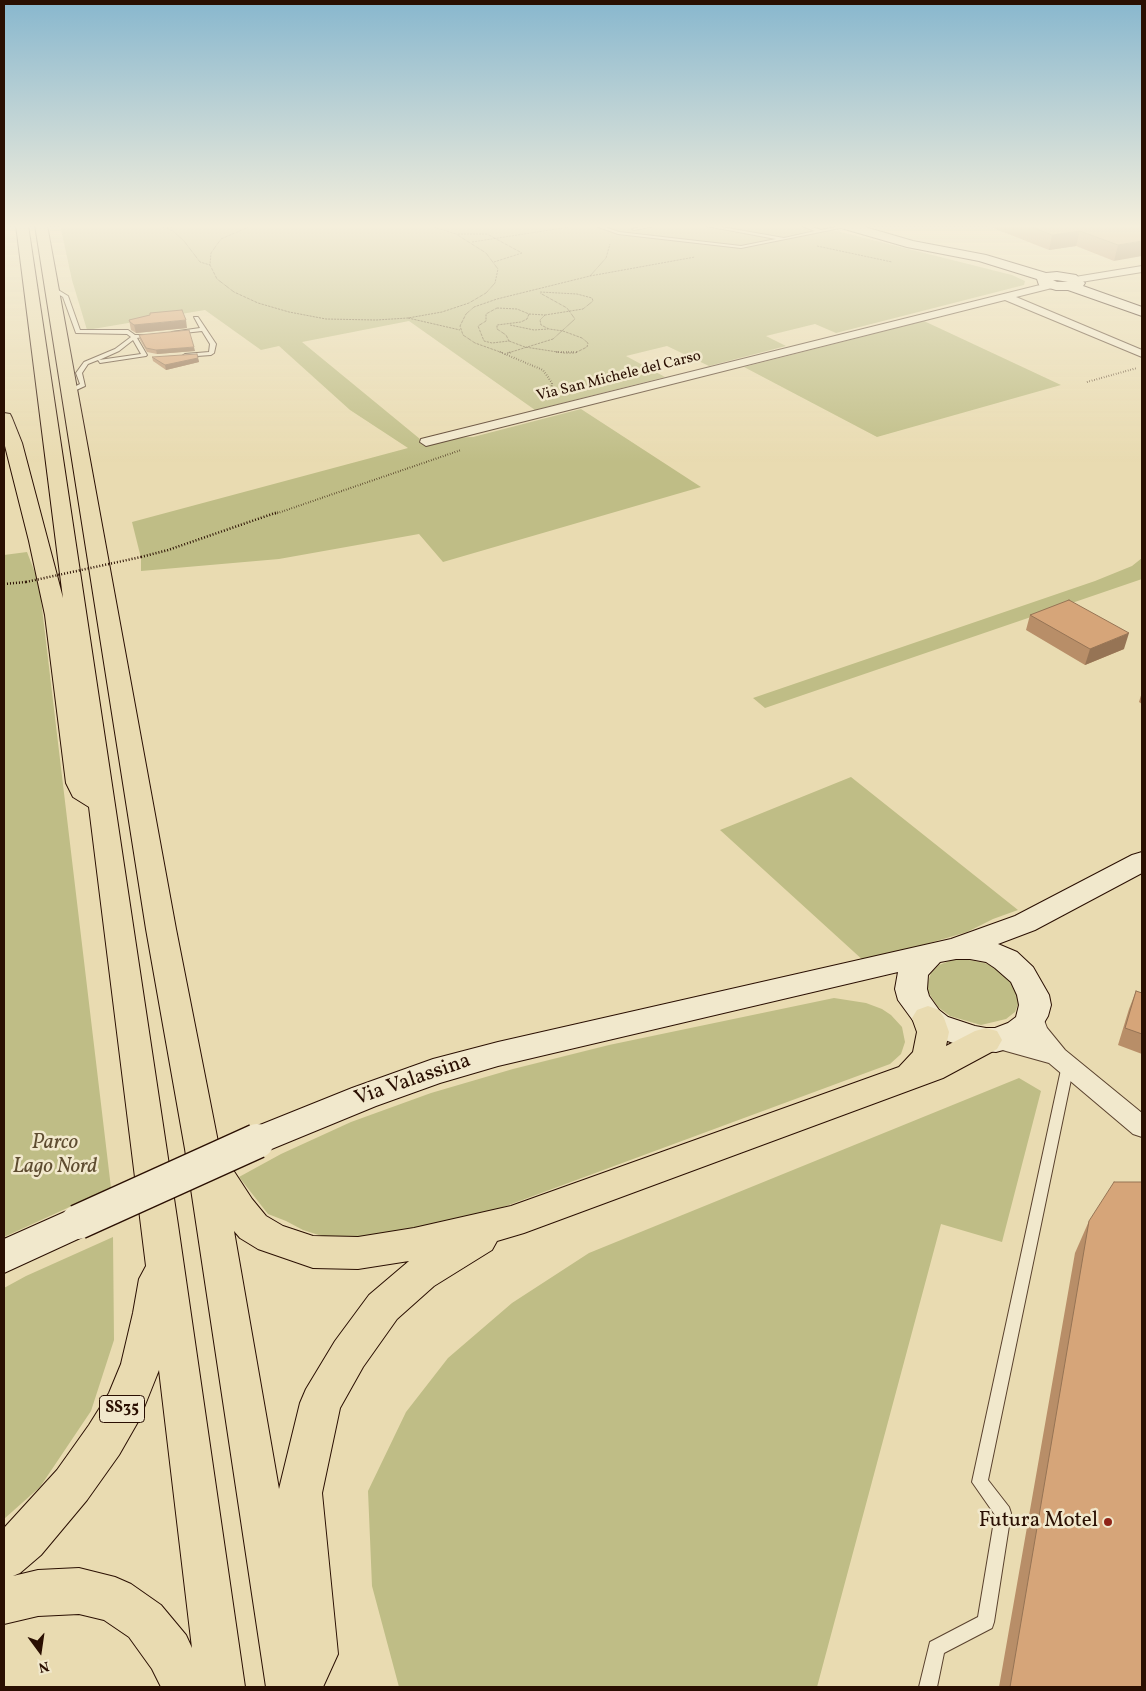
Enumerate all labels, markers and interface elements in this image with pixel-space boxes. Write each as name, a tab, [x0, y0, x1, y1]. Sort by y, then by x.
street label: Via San Michele del Carso	[535, 348, 703, 406]
street label: Via Valassina	[352, 1049, 474, 1113]
park label: Parco Lago Nord	[13, 1131, 97, 1181]
road number: SS35	[100, 1396, 144, 1422]
place label: Futura Motel	[979, 1509, 1098, 1535]
marker: Futura Motel	[1102, 1516, 1114, 1528]
north arrow	[15, 1626, 65, 1676]
text: N	[37, 1656, 51, 1676]

